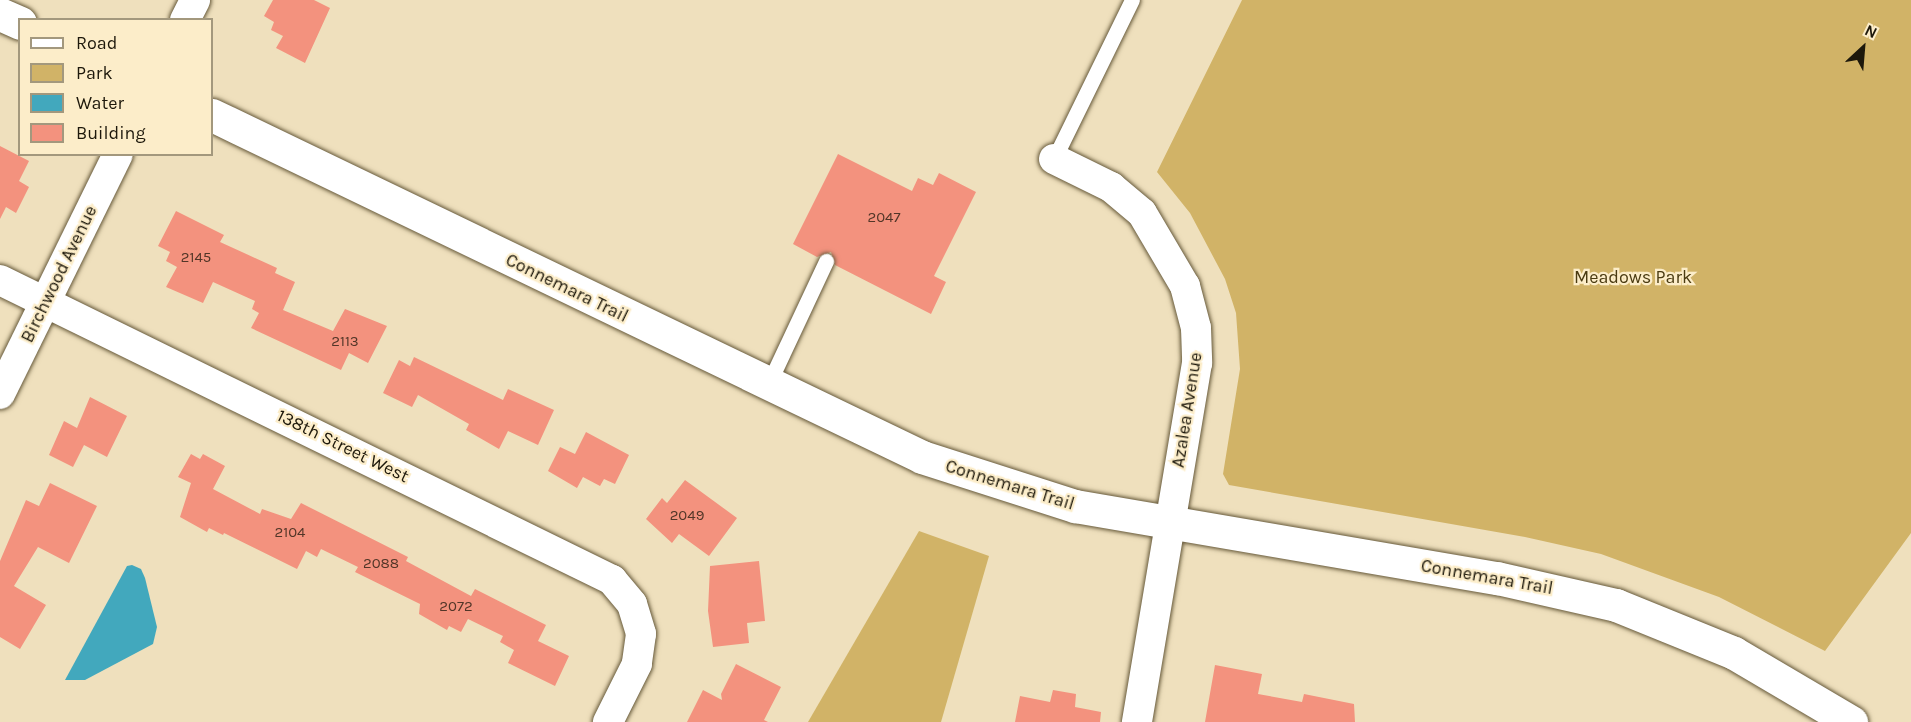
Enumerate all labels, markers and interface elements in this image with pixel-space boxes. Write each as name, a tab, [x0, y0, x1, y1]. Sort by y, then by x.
legend	[18, 18, 213, 156]
north arrow	[1833, 18, 1893, 78]
text: N	[1862, 20, 1880, 42]
text: Road	[76, 32, 117, 54]
text: Park	[76, 62, 113, 84]
text: Water	[76, 92, 124, 114]
text: Building	[76, 122, 146, 144]
street label: Birchwood Avenue	[16, 202, 102, 346]
house number: 2047	[867, 209, 901, 227]
house number: 2145	[181, 249, 211, 267]
street label: Connemara Trail	[502, 249, 632, 327]
park label: Meadows Park	[1574, 266, 1692, 288]
house number: 2113	[331, 333, 359, 351]
street label: Azalea Avenue	[1167, 351, 1207, 469]
street label: 138th Street West	[273, 405, 413, 487]
street label: Connemara Trail	[943, 455, 1077, 515]
house number: 2049	[670, 507, 704, 525]
house number: 2104	[275, 524, 305, 542]
house number: 2088	[363, 555, 399, 573]
street label: Connemara Trail	[1419, 555, 1555, 599]
house number: 2072	[439, 598, 473, 616]

